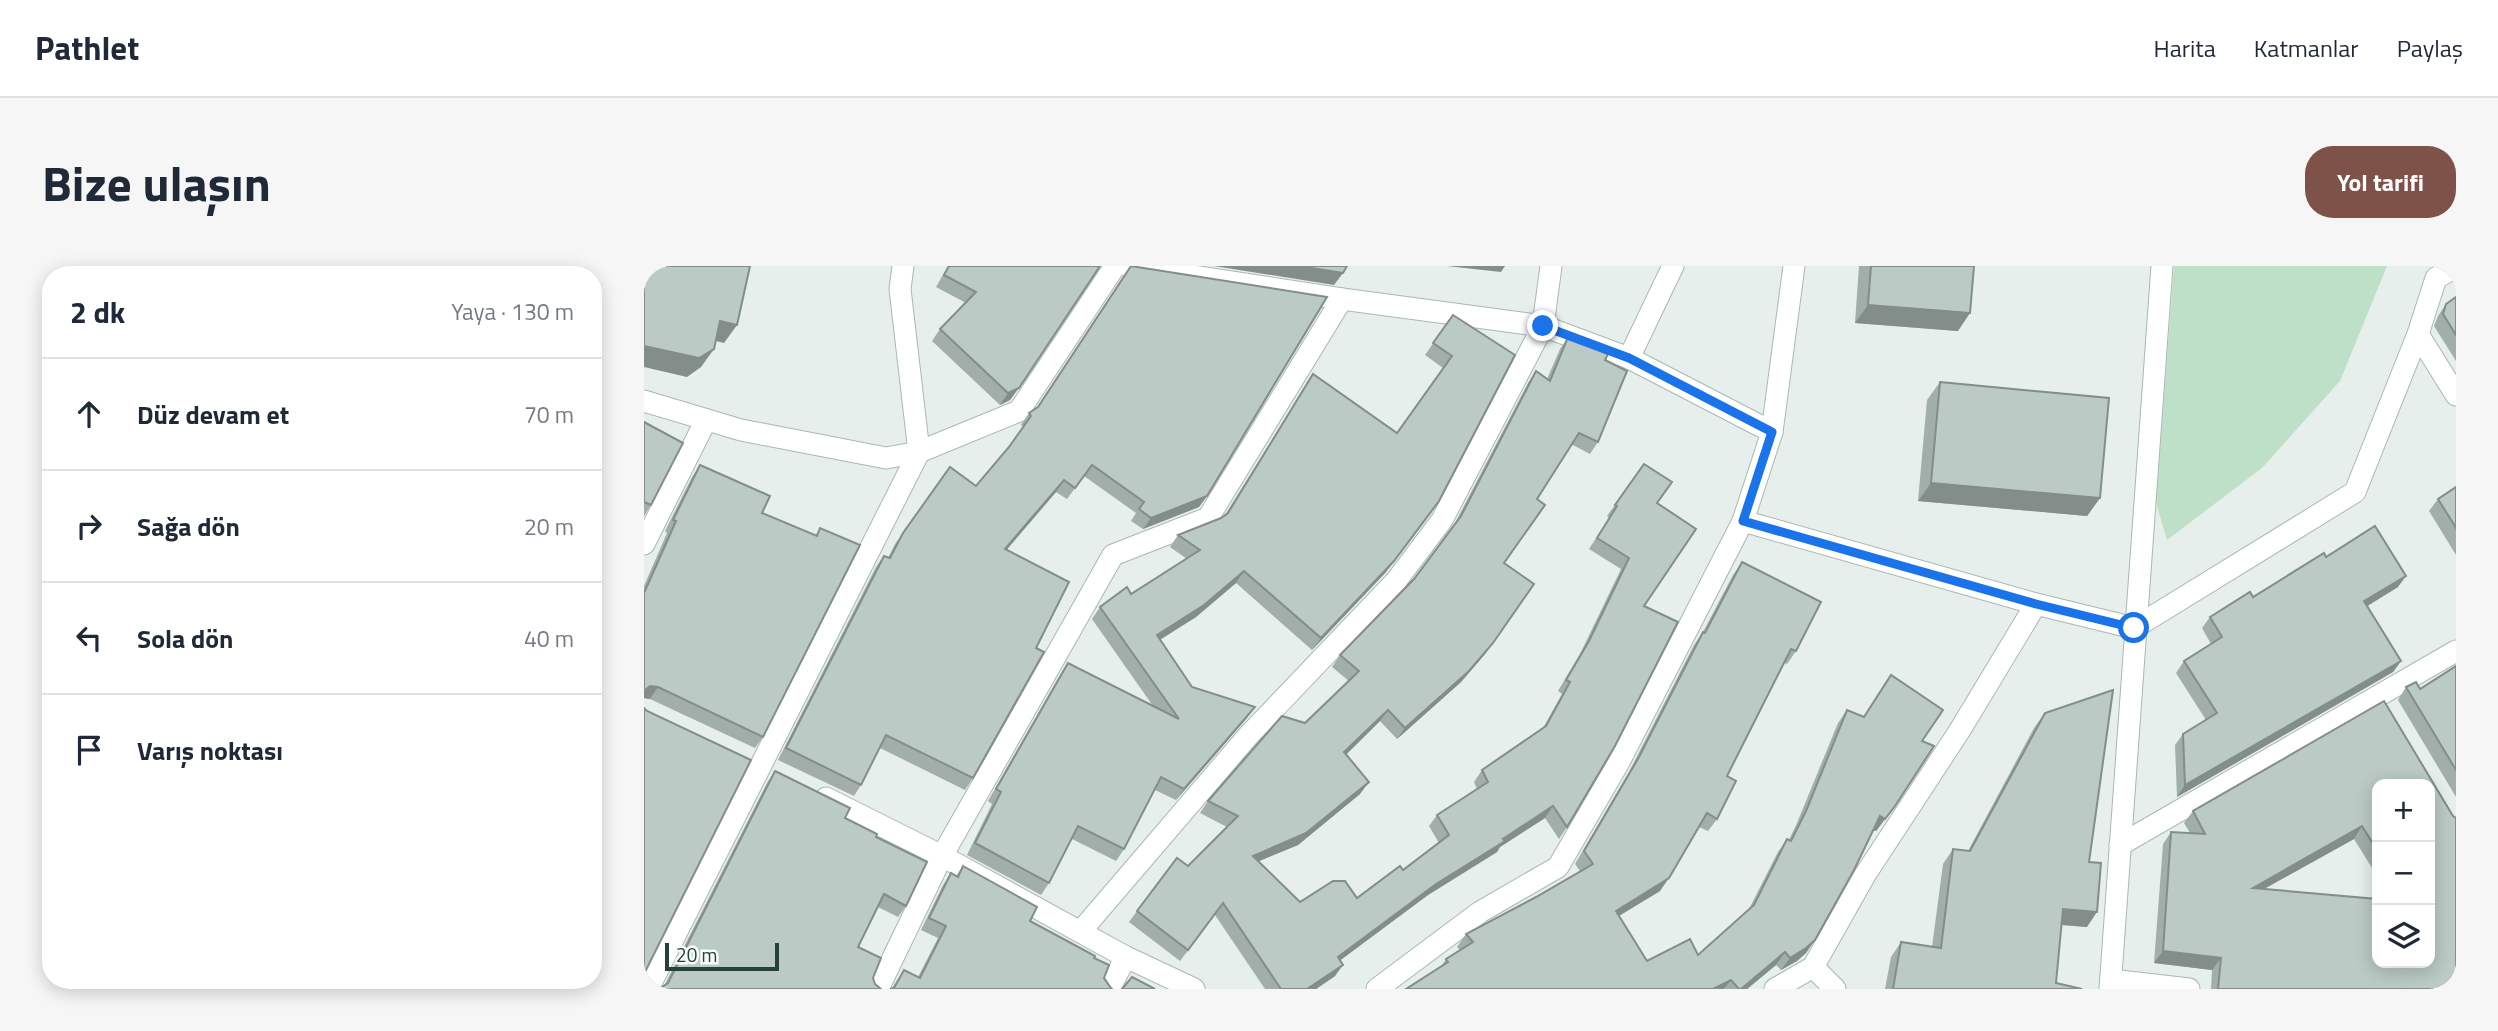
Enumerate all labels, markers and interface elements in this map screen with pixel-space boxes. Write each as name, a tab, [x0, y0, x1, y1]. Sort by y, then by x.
text: Pathlet	[35, 23, 139, 73]
text: Harita	[2153, 30, 2216, 66]
text: Katmanlar	[2254, 30, 2359, 66]
text: Paylaş	[2397, 30, 2463, 66]
text: Bize ulaşın	[42, 145, 271, 220]
button: Yol tarifi	[2305, 146, 2456, 218]
text: 2 dk	[70, 289, 125, 335]
text: Yaya · 130 m	[451, 294, 574, 329]
route end	[1527, 310, 1558, 341]
icon: ahead	[70, 395, 108, 433]
text: Düz devam et	[137, 395, 289, 434]
text: 70 m	[524, 397, 574, 432]
icon: right	[70, 507, 108, 545]
text: Sağa dön	[137, 507, 240, 546]
text: 20 m	[524, 509, 574, 544]
route start	[2118, 612, 2149, 643]
icon: left	[70, 619, 108, 657]
text: Sola dön	[137, 619, 234, 658]
text: 40 m	[524, 621, 574, 656]
icon: arrive	[70, 731, 108, 769]
text: Varış noktası	[137, 731, 283, 770]
map controls	[2372, 779, 2435, 968]
button: +	[2372, 779, 2435, 842]
button: −	[2372, 842, 2435, 905]
button: layers	[2372, 905, 2435, 968]
scale bar	[665, 940, 779, 972]
text: 20 m	[676, 940, 717, 969]

